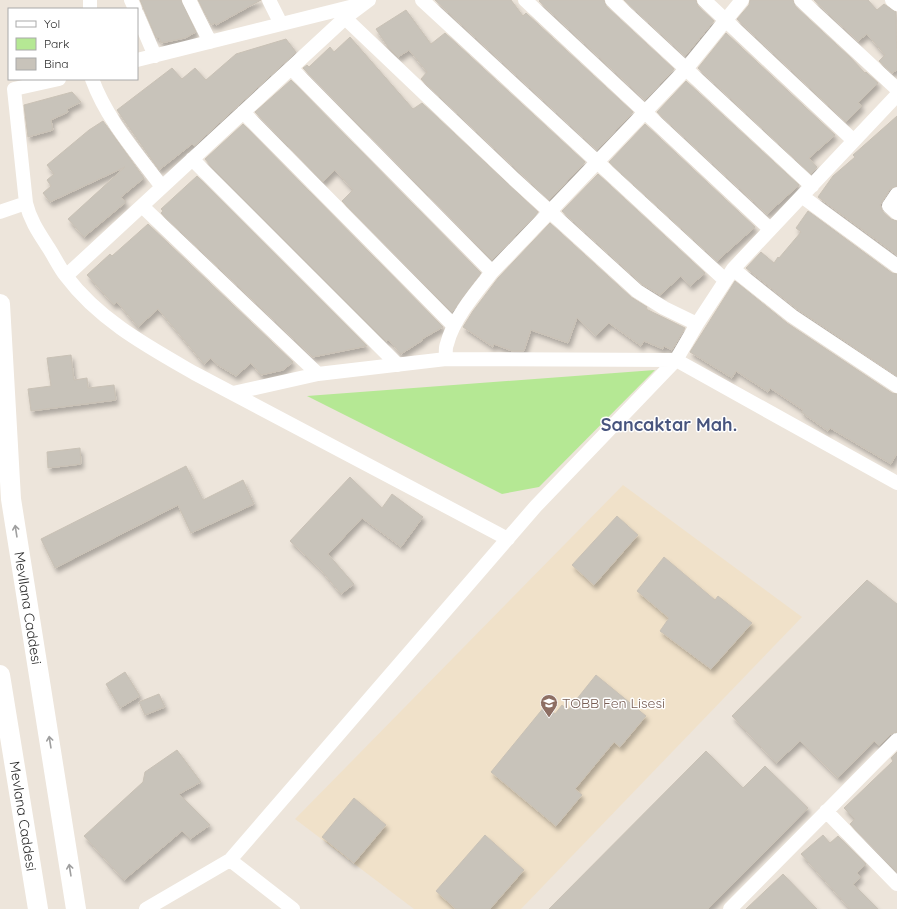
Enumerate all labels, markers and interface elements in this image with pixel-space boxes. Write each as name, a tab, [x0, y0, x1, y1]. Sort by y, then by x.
legend	[8, 8, 138, 80]
text: Yol	[44, 16, 60, 31]
text: Park	[44, 36, 69, 51]
text: Bina	[44, 56, 69, 71]
district label: Sancaktar Mah.	[601, 413, 737, 436]
one-way arrow	[12, 525, 20, 538]
street label: Mevllana Caddesi	[10, 550, 46, 666]
school or university icon: TOBB Fen Lisesi	[539, 693, 559, 718]
place label: TOBB Fen Lisesi	[562, 694, 665, 712]
one-way arrow	[46, 736, 54, 749]
street label: Mevlana Caddesi	[5, 760, 41, 872]
one-way arrow	[66, 864, 74, 877]

